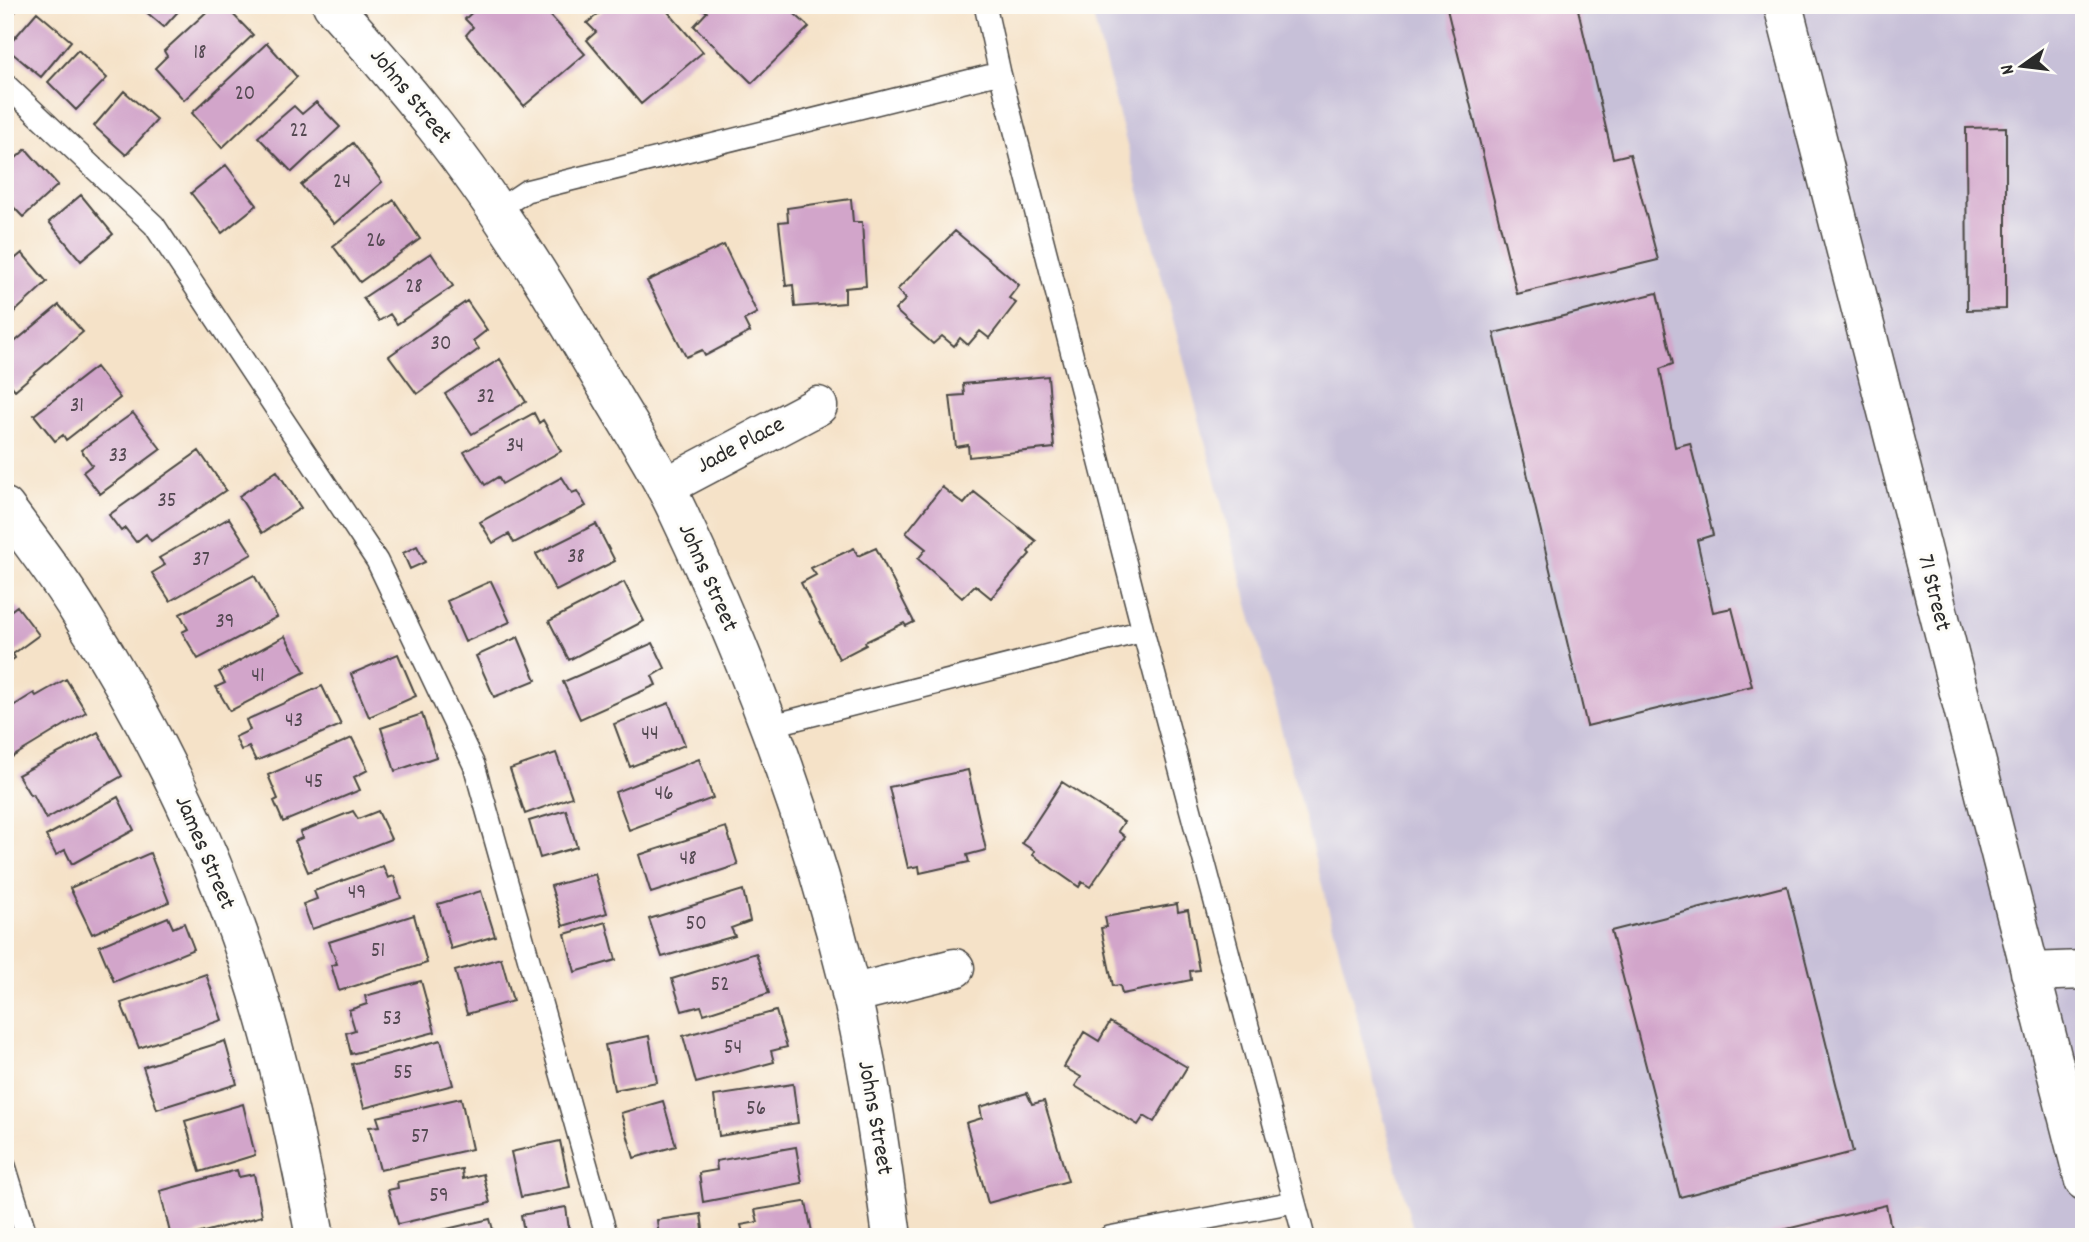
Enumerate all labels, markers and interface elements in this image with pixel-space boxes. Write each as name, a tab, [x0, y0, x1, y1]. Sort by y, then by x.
north arrow	[1988, 32, 2058, 102]
house number: 18	[193, 39, 207, 69]
street label: Johns Street	[360, 41, 460, 153]
text: N	[1995, 61, 2023, 77]
house number: 20	[235, 80, 255, 110]
house number: 22	[290, 117, 308, 147]
house number: 24	[333, 168, 351, 198]
house number: 26	[366, 227, 386, 257]
house number: 28	[405, 273, 423, 303]
house number: 30	[431, 330, 451, 360]
house number: 32	[477, 383, 495, 413]
house number: 31	[70, 392, 84, 422]
street label: Jade Place	[691, 409, 791, 483]
house number: 34	[506, 432, 524, 462]
house number: 33	[109, 442, 127, 472]
house number: 35	[157, 487, 177, 517]
street label: Johns Street	[668, 518, 746, 638]
house number: 38	[567, 543, 585, 573]
house number: 37	[192, 546, 210, 576]
street label: 71 Street	[1907, 551, 1959, 635]
house number: 39	[216, 608, 234, 638]
house number: 41	[251, 662, 265, 692]
house number: 43	[285, 707, 303, 737]
house number: 44	[641, 720, 659, 750]
house number: 45	[305, 768, 323, 798]
house number: 46	[654, 780, 674, 810]
street label: James Street	[165, 791, 243, 915]
house number: 48	[679, 845, 697, 875]
house number: 49	[348, 879, 366, 909]
house number: 50	[685, 910, 707, 940]
house number: 51	[371, 937, 385, 967]
house number: 52	[711, 971, 729, 1001]
house number: 53	[382, 1005, 402, 1035]
house number: 54	[724, 1034, 742, 1064]
street label: Johns Street	[847, 1058, 901, 1178]
house number: 55	[393, 1059, 413, 1089]
house number: 56	[746, 1095, 766, 1125]
house number: 57	[411, 1123, 429, 1153]
house number: 59	[429, 1182, 449, 1212]

